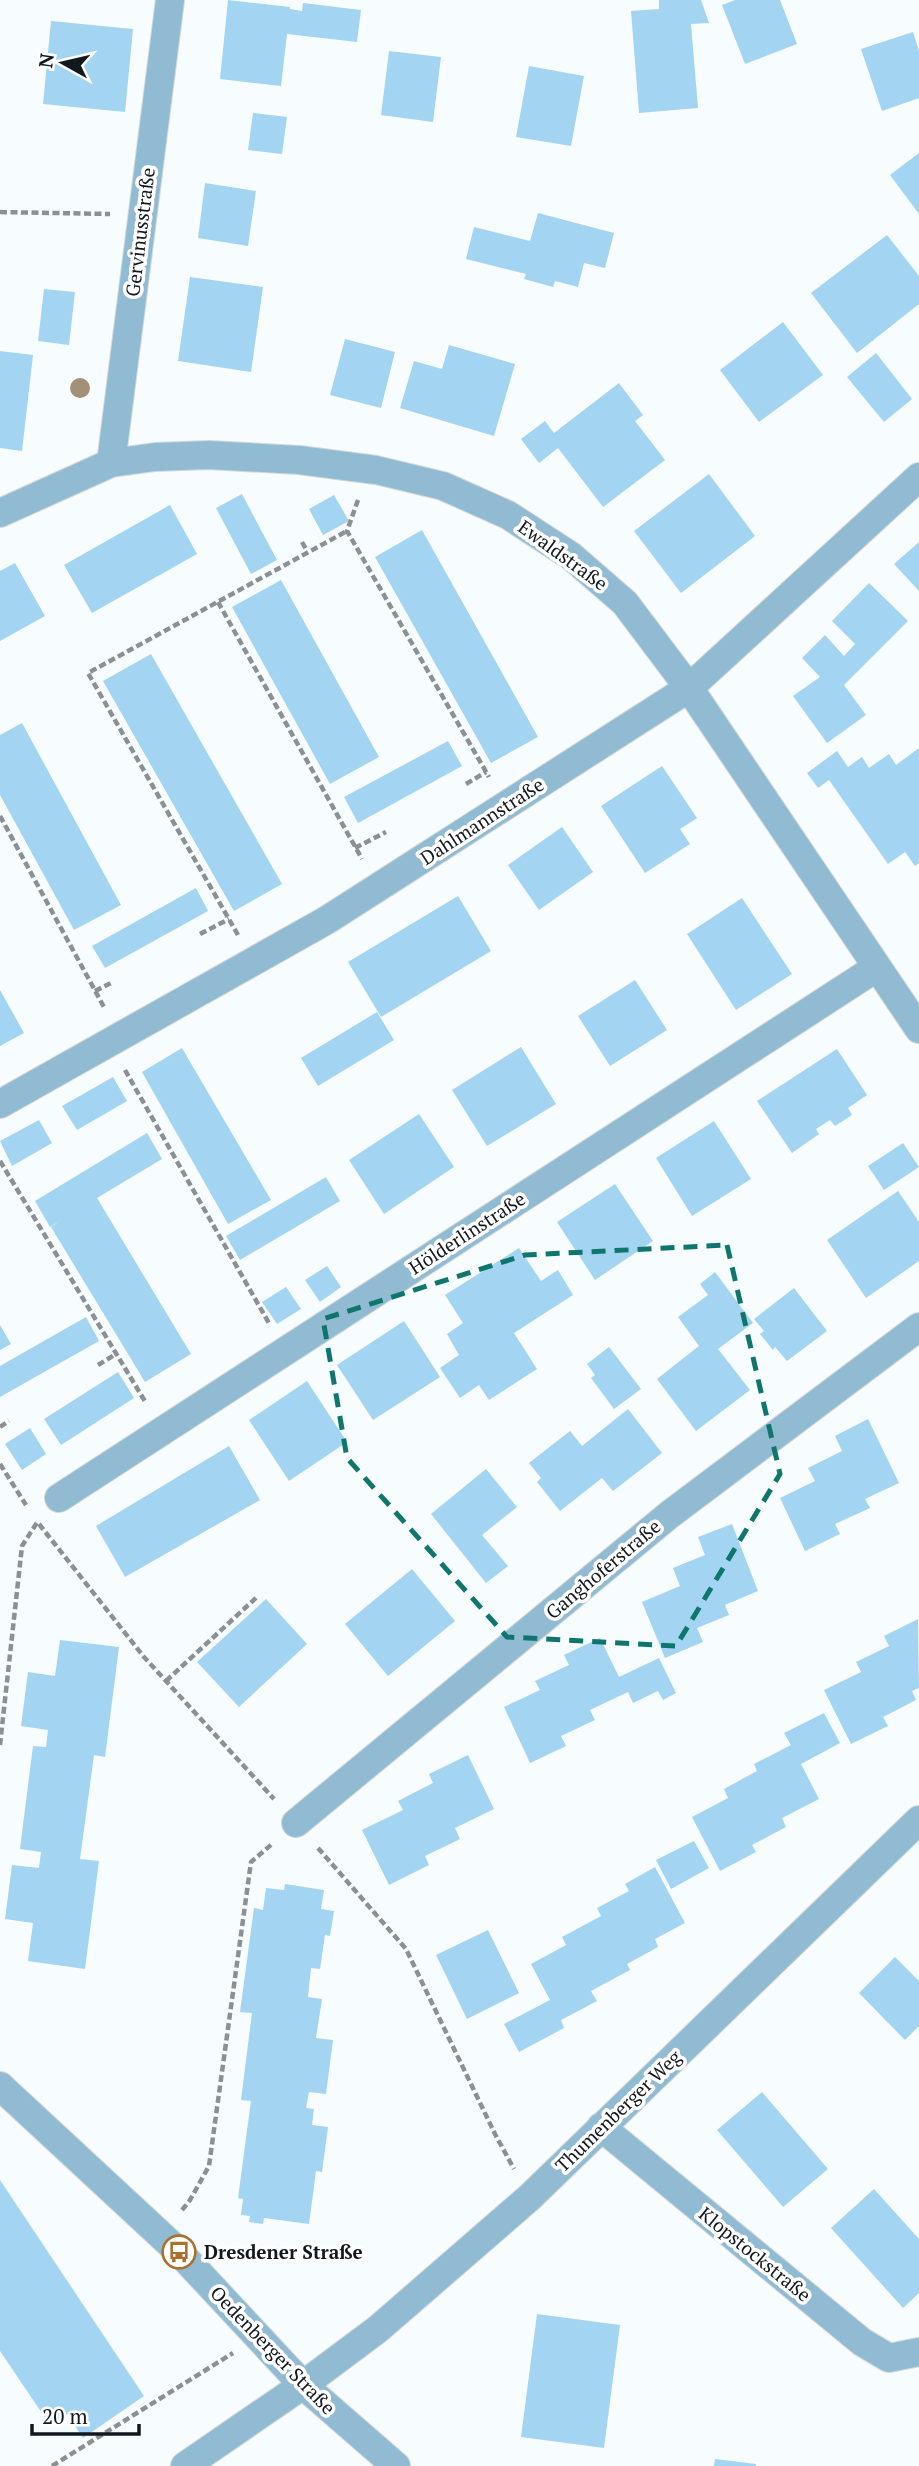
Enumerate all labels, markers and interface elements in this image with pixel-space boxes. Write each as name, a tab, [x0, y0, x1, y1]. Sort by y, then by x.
north arrow	[28, 28, 98, 98]
text: N	[32, 51, 59, 69]
street label: Gervinusstraße	[119, 166, 160, 298]
street label: Ewaldstraße	[514, 514, 613, 595]
street label: Dahlmannstraße	[415, 771, 548, 870]
street label: Hölderlinstraße	[404, 1186, 530, 1280]
street label: Ganghoferstraße	[540, 1513, 665, 1624]
street label: Thumenberger Weg	[549, 2043, 687, 2177]
street label: Klopstockstraße	[694, 2201, 817, 2307]
bus stop icon: Dresdener Straße	[160, 2233, 198, 2271]
place label: Dresdener Straße	[204, 2239, 363, 2264]
street label: Oedenberger Straße	[206, 2280, 341, 2419]
scale bar	[32, 2392, 138, 2436]
text: 20 m	[42, 2402, 88, 2430]

